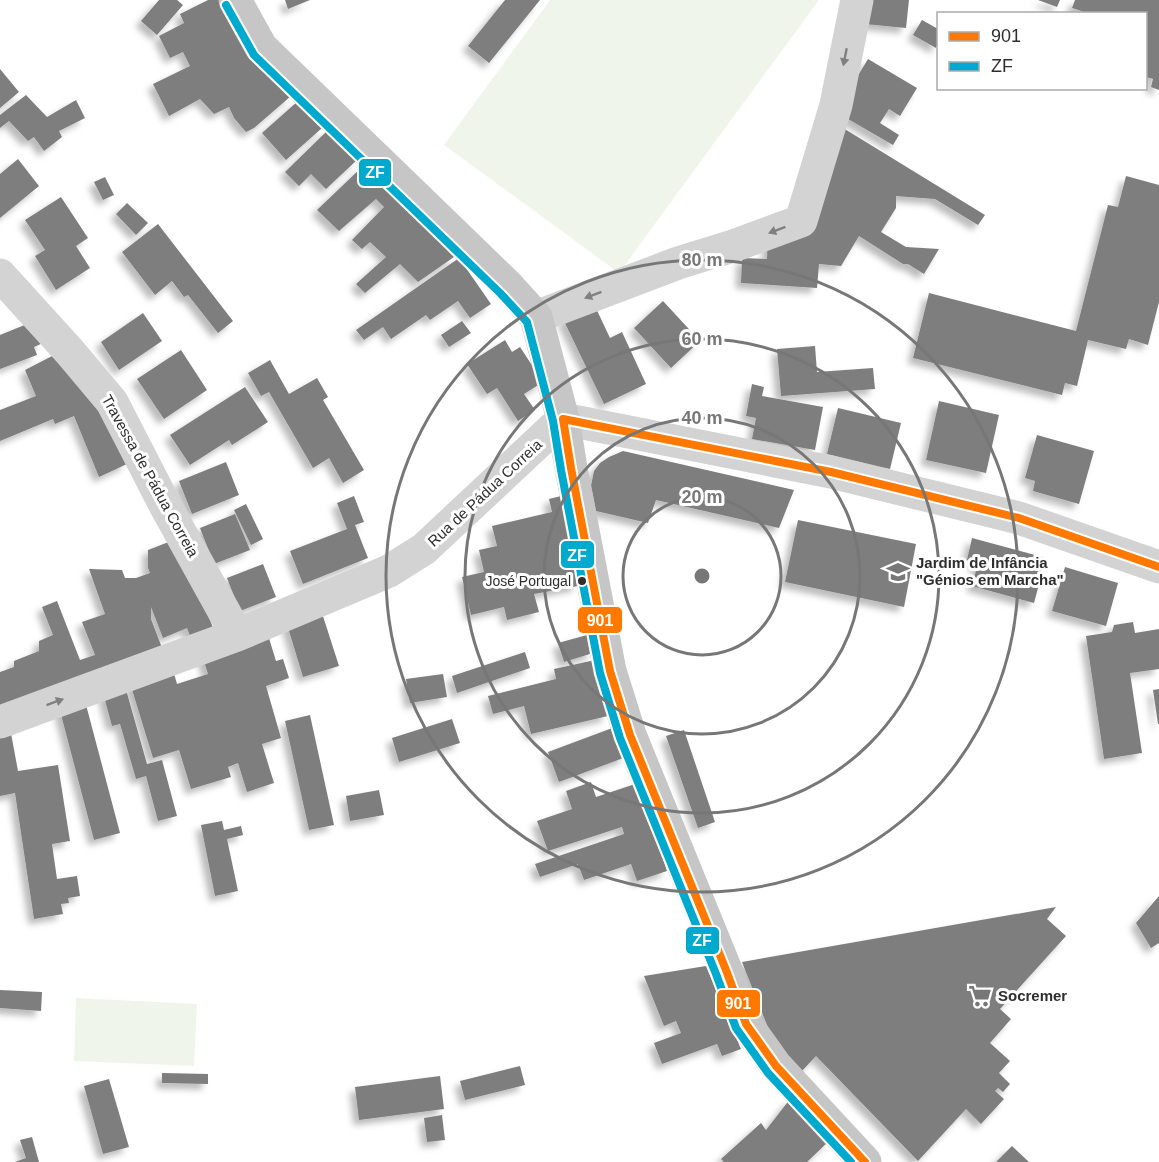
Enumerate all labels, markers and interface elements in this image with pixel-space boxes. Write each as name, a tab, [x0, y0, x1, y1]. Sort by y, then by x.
legend	[937, 12, 1147, 90]
text: 901	[991, 26, 1021, 46]
one-way arrow	[840, 48, 849, 67]
text: ZF	[991, 56, 1013, 76]
line badge: ZF	[358, 158, 392, 187]
text: ZF	[365, 164, 385, 181]
one-way arrow	[768, 225, 786, 235]
text: 80 m	[681, 250, 723, 270]
one-way arrow	[584, 291, 602, 301]
text: 60 m	[681, 329, 723, 349]
street label: Travessa de Pádua Correia	[99, 392, 203, 560]
text: 40 m	[681, 408, 723, 428]
street label: Rua de Pádua Correia	[424, 435, 546, 550]
text: 20 m	[681, 487, 723, 507]
line badge: ZF	[560, 540, 595, 569]
text: ZF	[567, 547, 587, 564]
place label: Jardim de Infância "Génios em Marcha"	[916, 554, 1064, 588]
school or university icon: Jardim de Infância "Génios em Marcha"	[885, 559, 911, 585]
centre of rings	[692, 566, 712, 586]
place label: José Portugal	[485, 573, 571, 589]
marker: José Portugal	[576, 575, 588, 587]
line badge: 901	[577, 606, 623, 634]
text: 901	[587, 612, 613, 629]
one-way arrow	[46, 697, 64, 707]
line badge: ZF	[685, 926, 720, 955]
text: ZF	[692, 932, 712, 949]
supermarket icon: Socremer	[967, 983, 993, 1009]
place label: Socremer	[998, 987, 1067, 1004]
line badge: 901	[716, 989, 761, 1018]
text: 901	[725, 995, 751, 1012]

